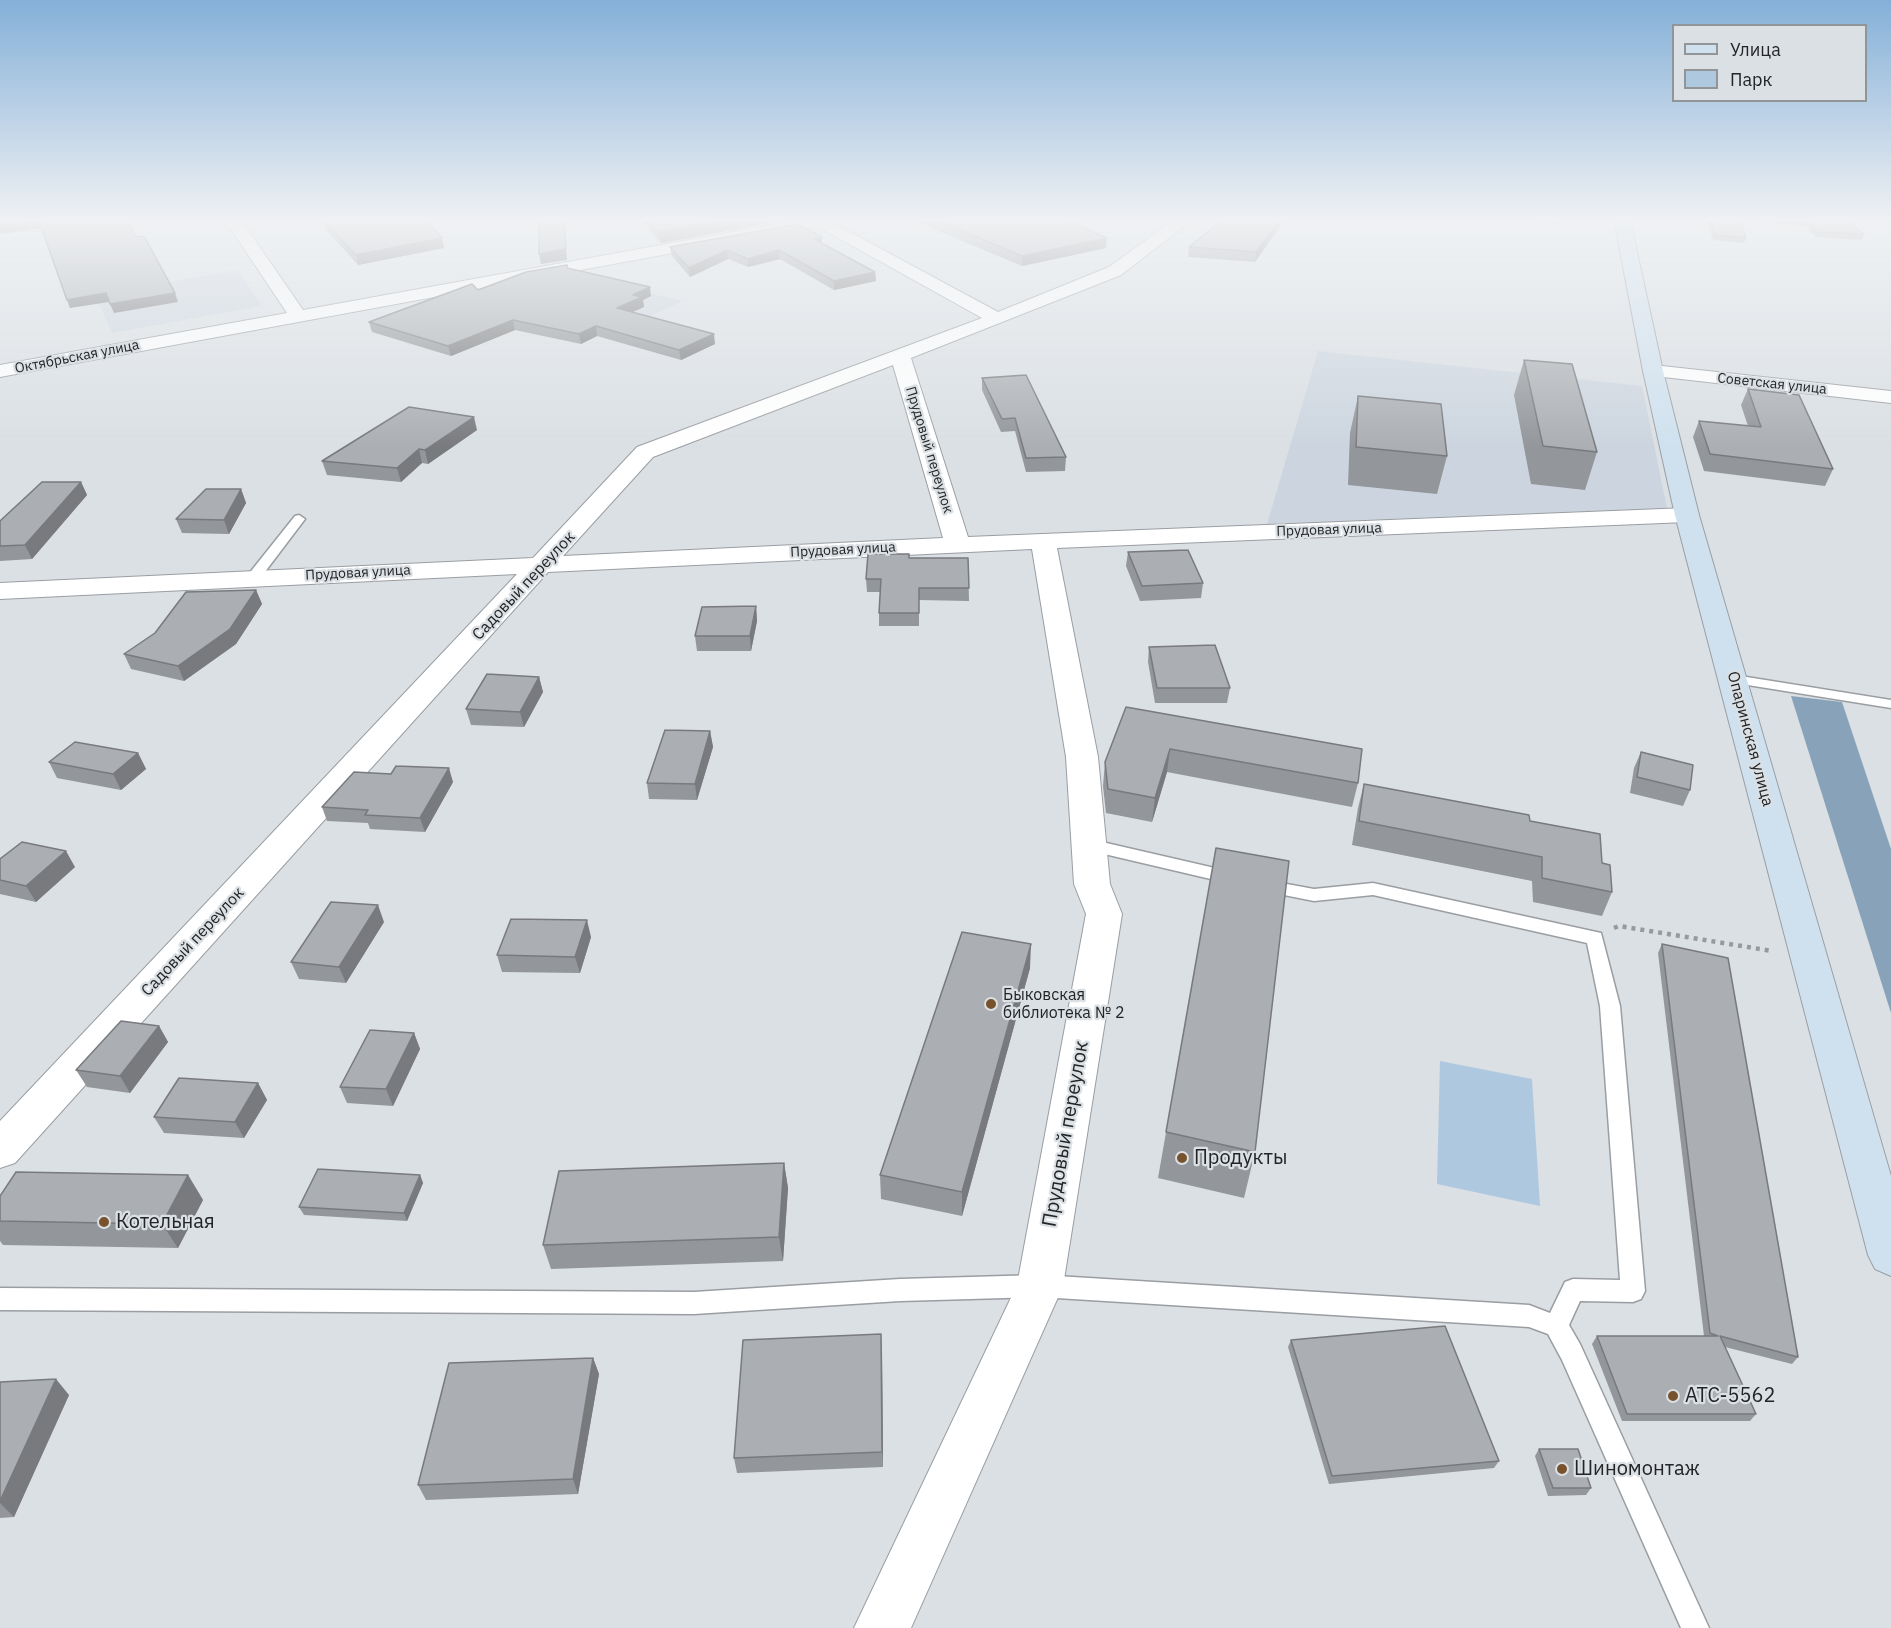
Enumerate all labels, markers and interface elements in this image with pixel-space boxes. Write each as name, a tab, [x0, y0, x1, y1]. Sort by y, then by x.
legend	[1672, 24, 1867, 102]
text: Улица	[1730, 38, 1781, 61]
text: Парк	[1730, 68, 1772, 91]
street label: Октябрьская улица	[13, 337, 141, 377]
street label: Советская улица	[1716, 370, 1828, 398]
street label: Прудовый переулок	[902, 385, 956, 515]
street label: Прудовая улица	[1276, 520, 1382, 540]
street label: Садовый переулок	[469, 528, 579, 644]
street label: Прудовая улица	[790, 539, 896, 561]
street label: Прудовая улица	[305, 562, 411, 584]
street label: Опаринская улица	[1723, 669, 1777, 809]
street label: Садовый переулок	[138, 884, 248, 1000]
place label: Быковская библиотека № 2	[1003, 985, 1124, 1023]
marker: Быковская библиотека № 2	[984, 997, 998, 1011]
street label: Прудовый переулок	[1038, 1039, 1094, 1229]
place label: Продукты	[1194, 1146, 1287, 1170]
marker: Продукты	[1175, 1151, 1189, 1165]
place label: Котельная	[116, 1210, 215, 1234]
marker: Котельная	[97, 1215, 111, 1229]
place label: АТС-5562	[1685, 1384, 1776, 1408]
marker: АТС-5562	[1666, 1389, 1680, 1403]
place label: Шиномонтаж	[1574, 1457, 1700, 1481]
marker: Шиномонтаж	[1555, 1462, 1569, 1476]

